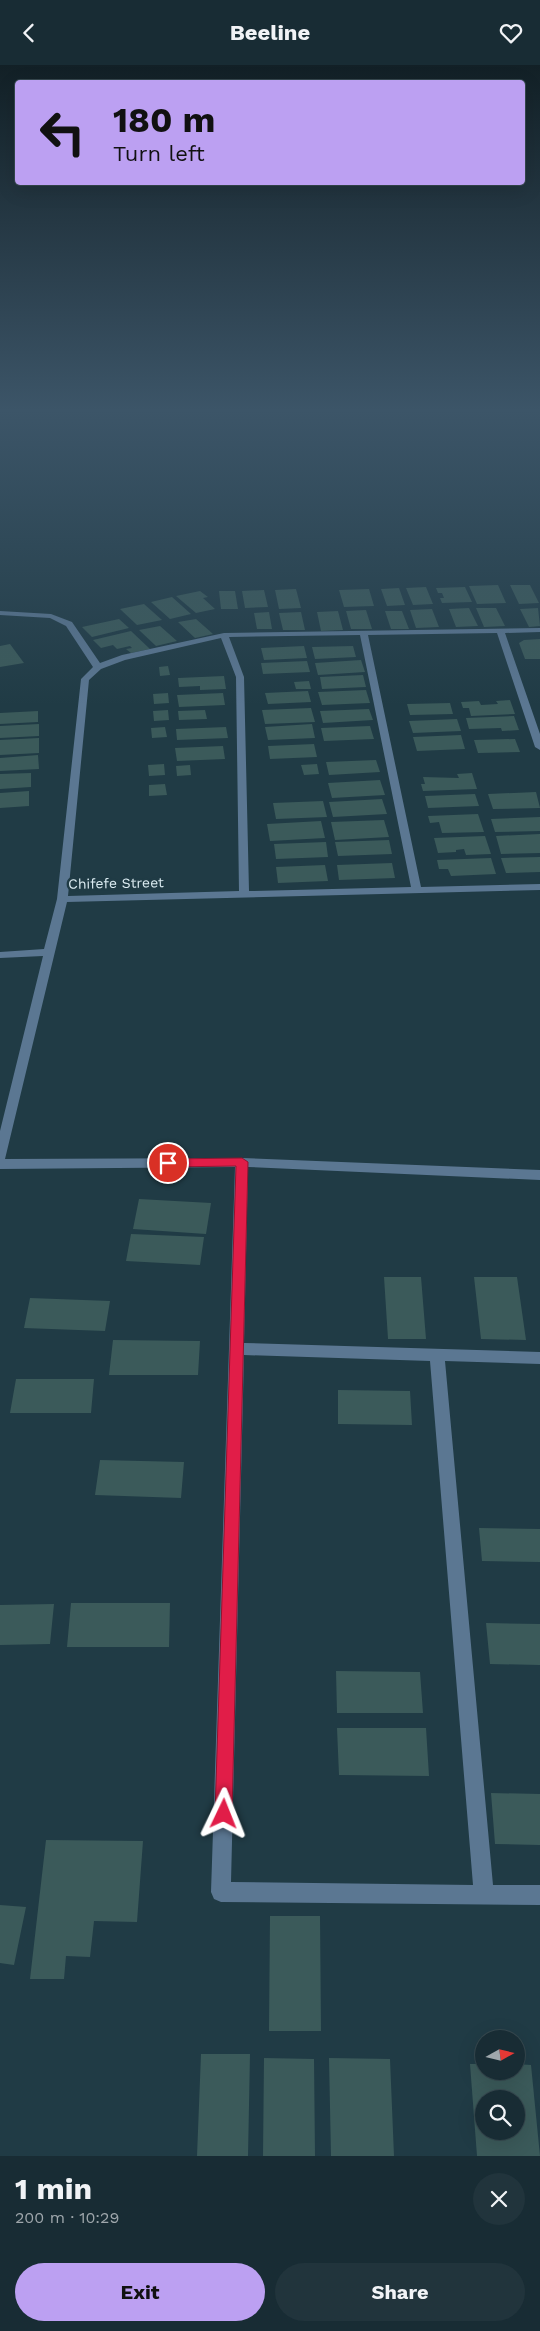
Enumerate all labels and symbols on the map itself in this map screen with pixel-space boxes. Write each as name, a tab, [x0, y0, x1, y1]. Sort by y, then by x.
street label: Chifefe Street	[68, 874, 164, 892]
pin	[147, 1142, 189, 1184]
position arrow	[197, 1787, 249, 1839]
north arrow	[475, 2030, 525, 2080]

